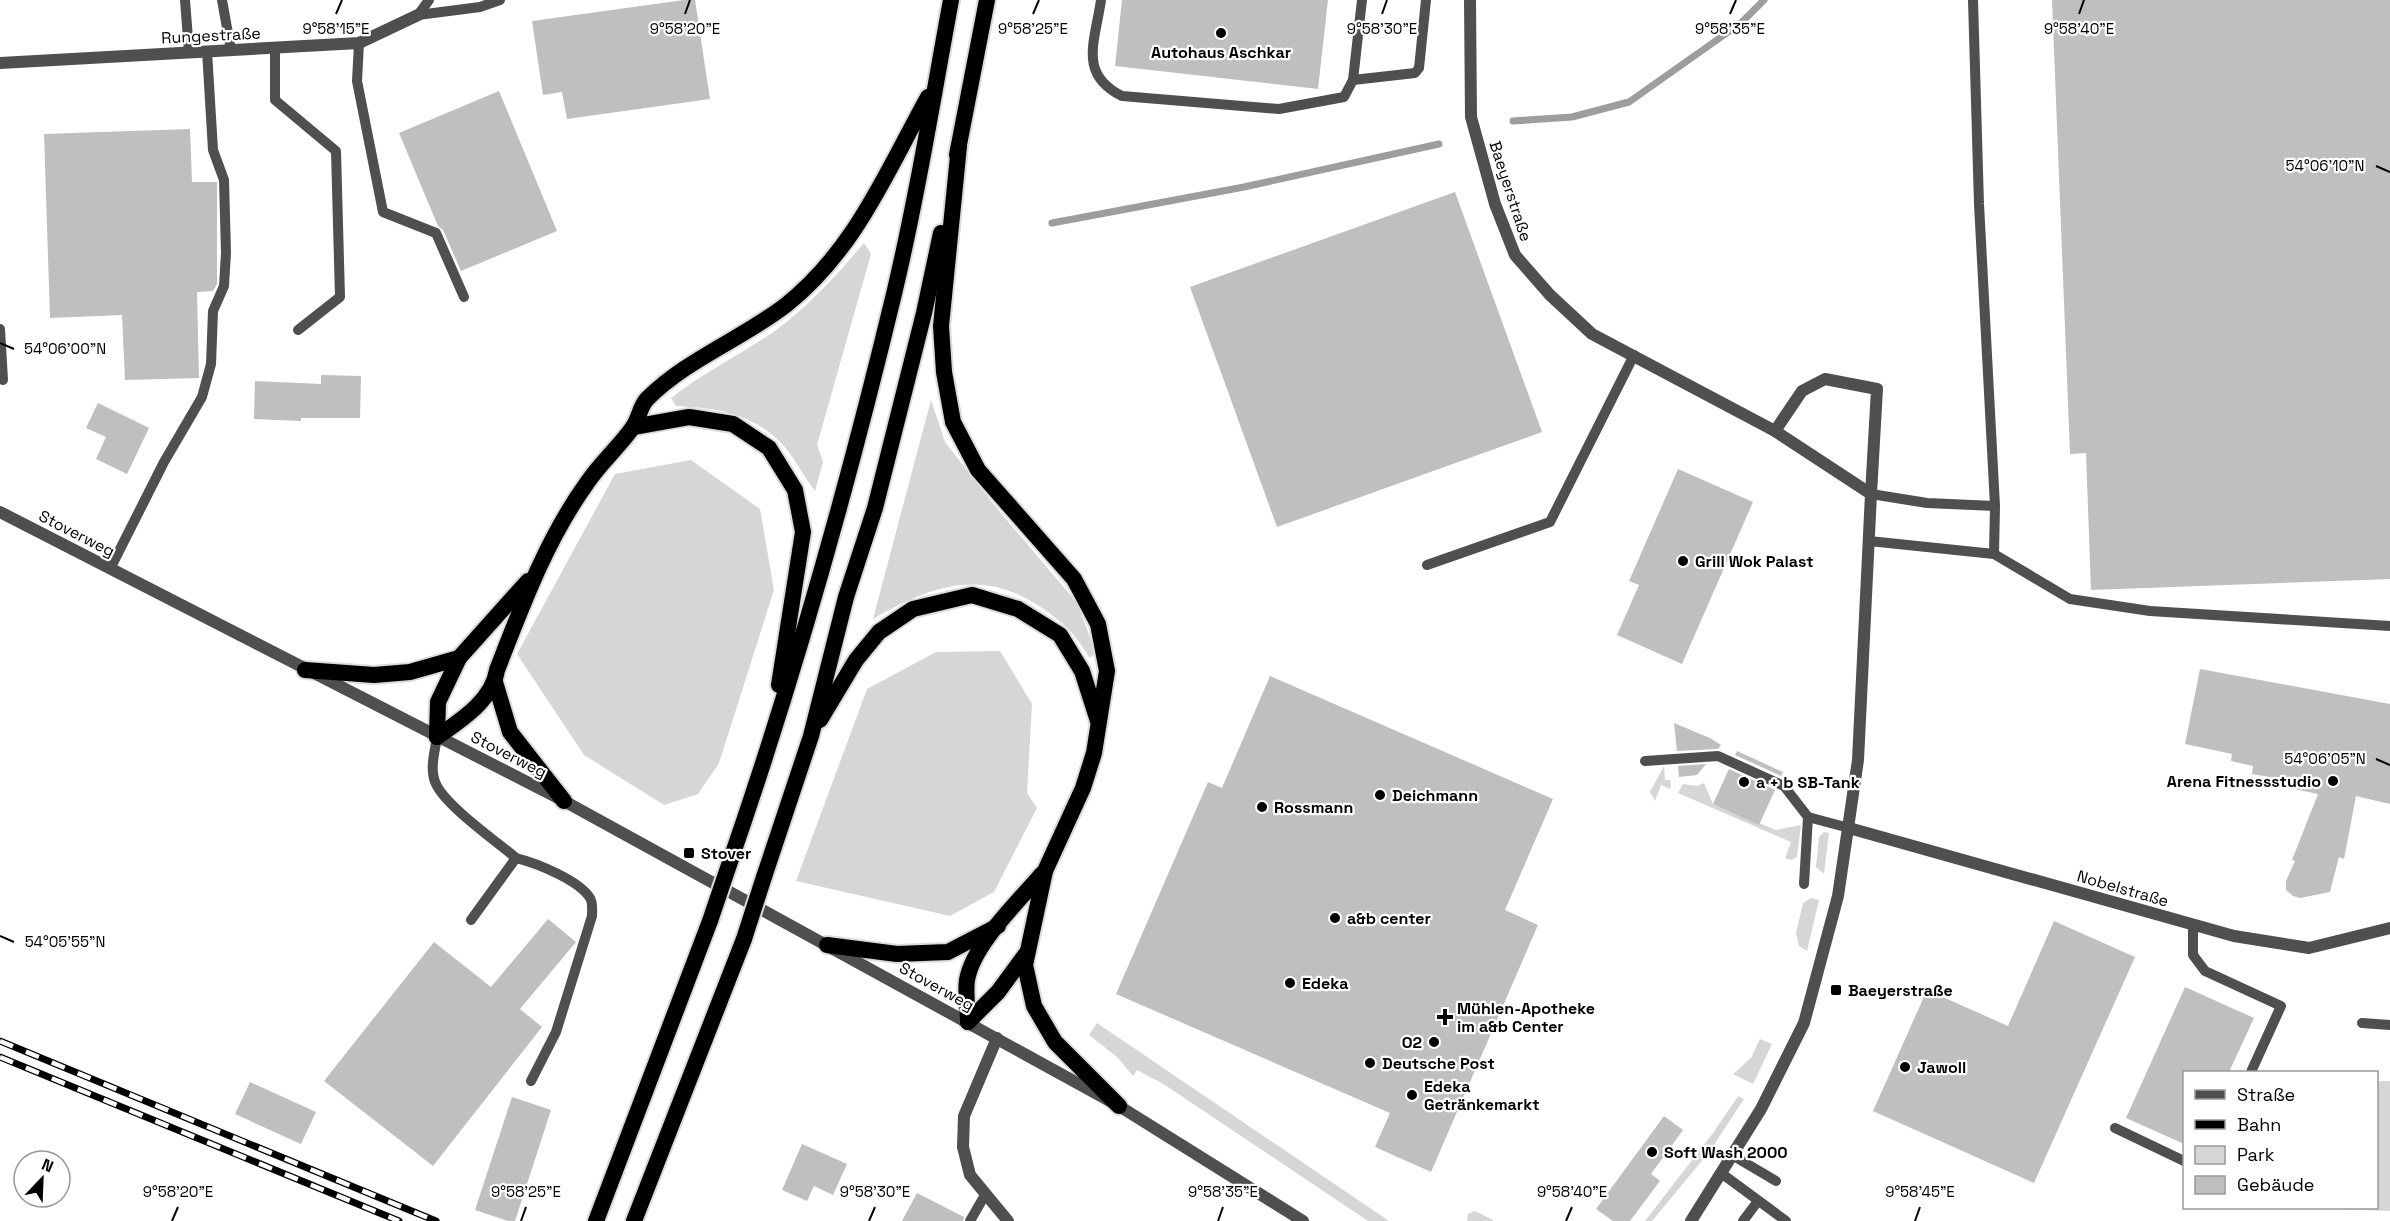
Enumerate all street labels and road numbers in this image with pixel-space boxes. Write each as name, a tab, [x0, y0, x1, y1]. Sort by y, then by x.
street label: Rungestraße	[161, 22, 261, 49]
street label: Baeyerstraße	[1484, 138, 1537, 244]
street label: Stoverweg	[35, 505, 118, 562]
street label: Stoverweg	[467, 726, 550, 783]
street label: Nobelstraße	[2075, 865, 2171, 912]
street label: Stoverweg	[896, 957, 978, 1016]

